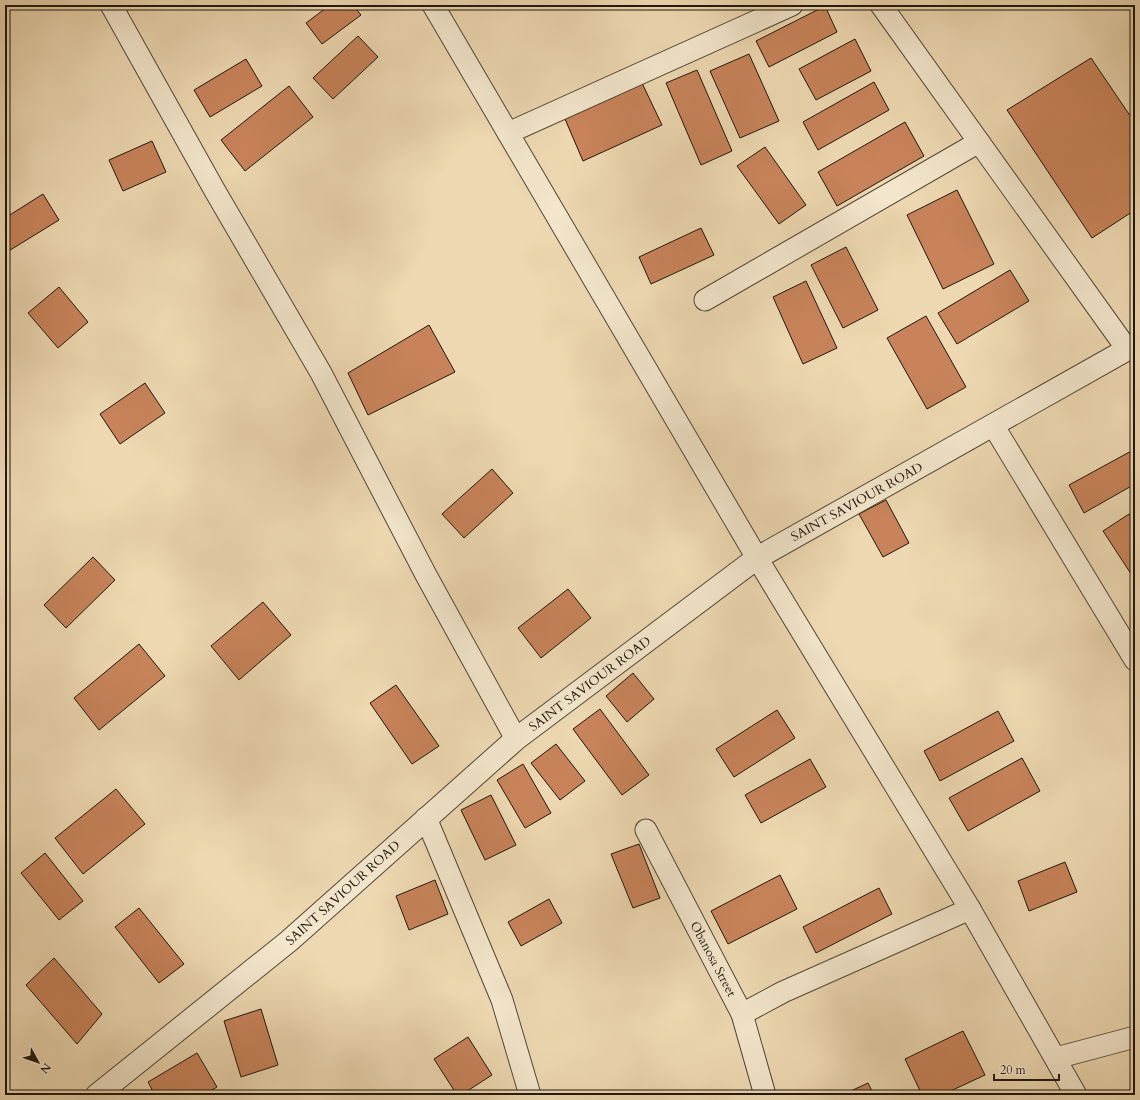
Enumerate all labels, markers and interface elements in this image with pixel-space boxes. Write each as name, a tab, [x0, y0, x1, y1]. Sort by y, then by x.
street label: SAINT SAVIOUR ROAD	[788, 458, 926, 546]
street label: SAINT SAVIOUR ROAD	[525, 632, 655, 736]
street label: SAINT SAVIOUR ROAD	[282, 837, 404, 949]
street label: Obanosa Street	[686, 918, 740, 1000]
north arrow	[18, 1042, 58, 1082]
scale bar	[994, 1056, 1059, 1082]
text: N	[36, 1060, 54, 1077]
text: 20 m	[1000, 1062, 1027, 1078]

